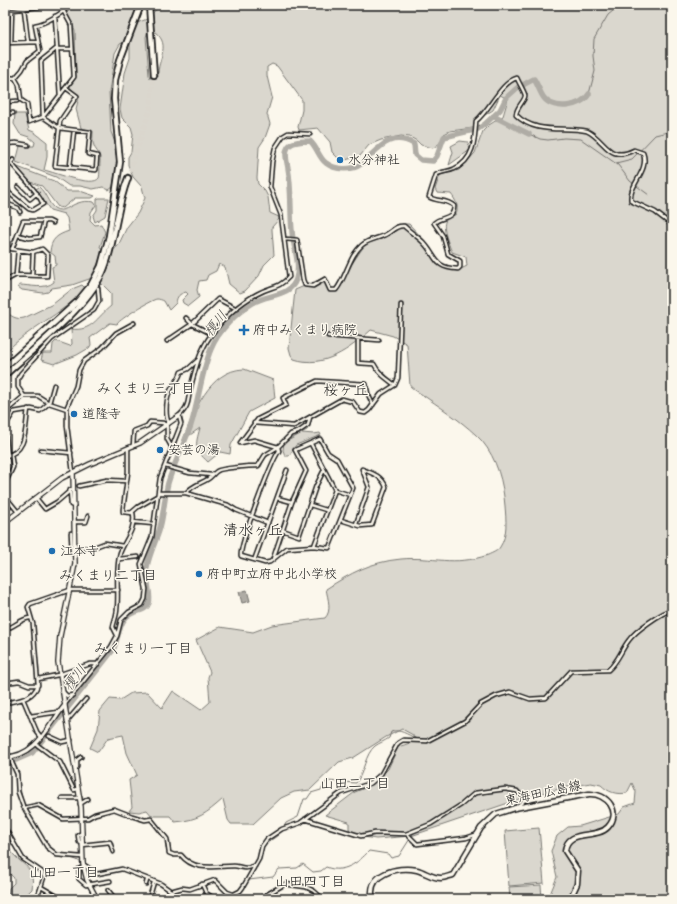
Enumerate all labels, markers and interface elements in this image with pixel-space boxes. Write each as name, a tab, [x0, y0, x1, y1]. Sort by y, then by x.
place label: 水分神社	[348, 151, 400, 169]
marker: 水分神社	[335, 155, 345, 165]
water label: 榎川	[199, 307, 233, 341]
place label: 府中みくまり病院	[253, 321, 357, 339]
marker: 府中みくまり病院	[238, 324, 250, 336]
district label: みくまり三丁目	[97, 379, 195, 399]
district label: 桜ヶ丘	[323, 380, 369, 401]
place label: 道隆寺	[82, 405, 121, 423]
marker: 道隆寺	[69, 409, 79, 419]
place label: 安芸の湯	[168, 441, 220, 459]
marker: 安芸の湯	[155, 445, 165, 455]
district label: 清水ヶ丘	[223, 520, 283, 541]
place label: 江本寺	[60, 542, 99, 560]
marker: 江本寺	[47, 546, 57, 556]
place label: 府中町立府中北小学校	[207, 565, 337, 583]
district label: みくまり二丁目	[59, 566, 157, 586]
marker: 府中町立府中北小学校	[194, 569, 204, 579]
district label: みくまり一丁目	[94, 639, 192, 659]
water label: 榎川	[59, 661, 91, 695]
district label: 山田二丁目	[320, 774, 390, 794]
street label: 東海田広島線	[503, 776, 584, 810]
district label: 山田一丁目	[29, 863, 99, 883]
district label: 山田四丁目	[275, 872, 345, 892]

